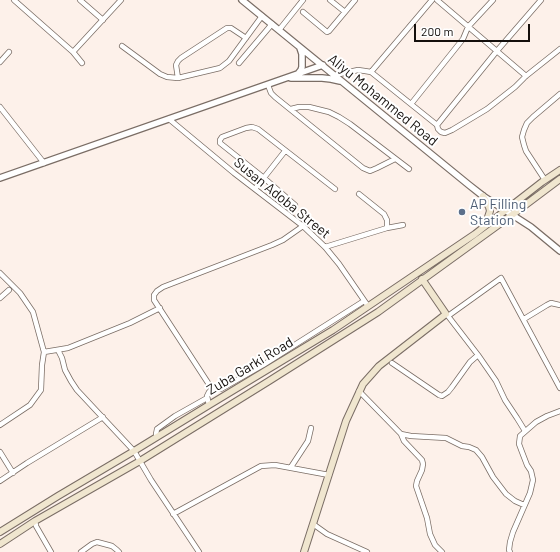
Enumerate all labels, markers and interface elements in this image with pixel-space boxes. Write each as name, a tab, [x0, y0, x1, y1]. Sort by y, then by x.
scale bar	[416, 16, 532, 42]
text: 200 m	[421, 24, 453, 38]
street label: Aliyu Mohammed Road	[325, 51, 441, 149]
street label: Susan Adoba Street	[230, 154, 334, 242]
place label: AP Filling Station	[470, 196, 526, 228]
marker: AP Filling Station	[457, 207, 467, 217]
street label: Zuba Garki Road	[204, 334, 296, 398]

